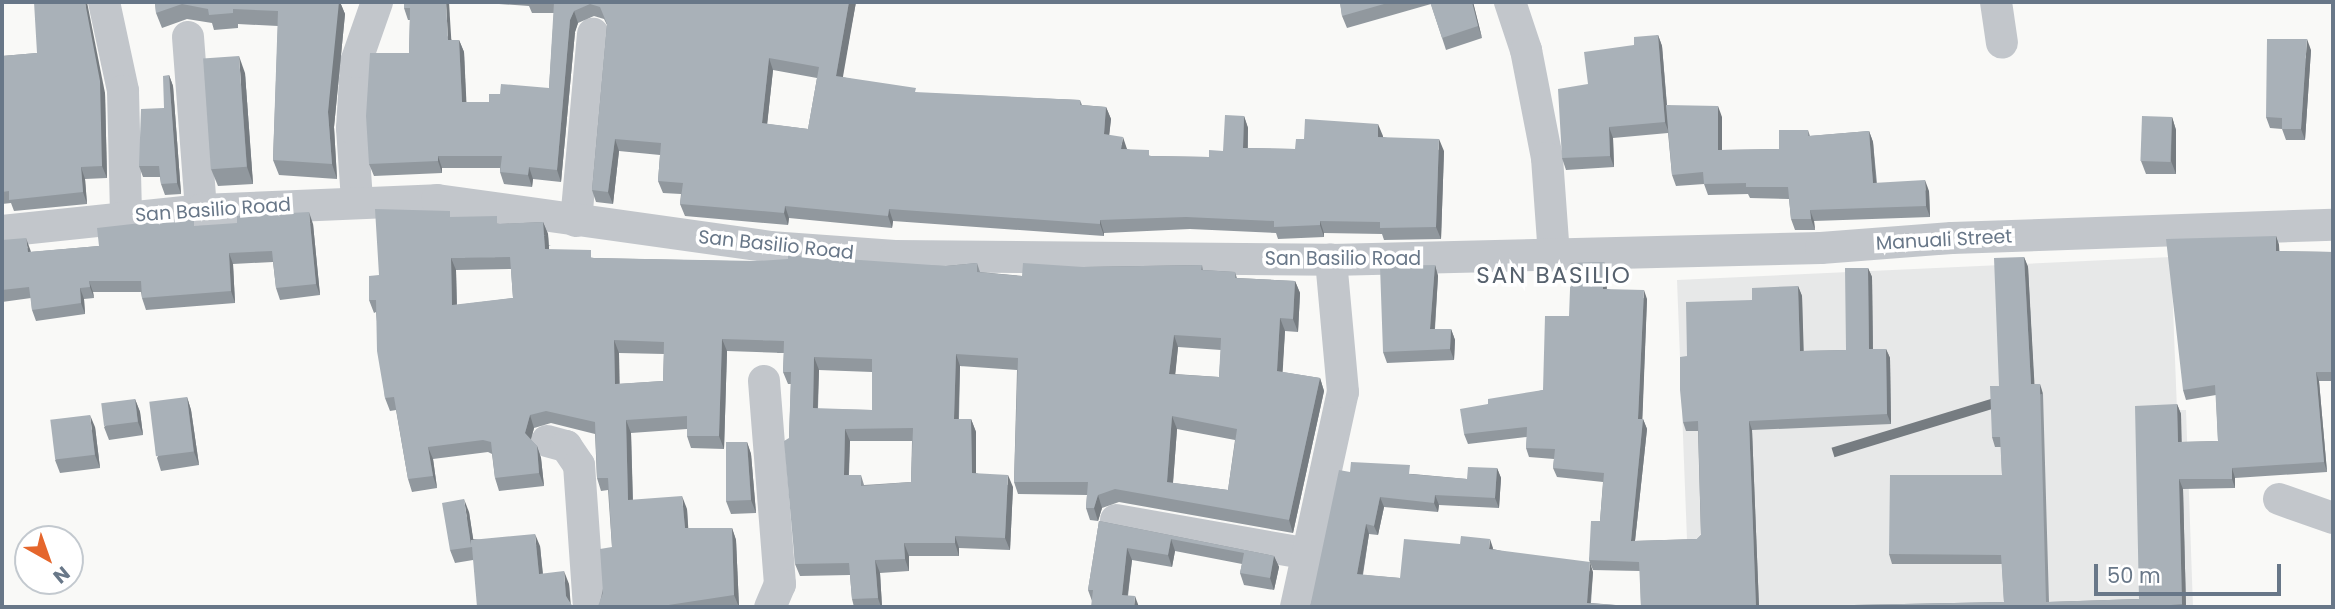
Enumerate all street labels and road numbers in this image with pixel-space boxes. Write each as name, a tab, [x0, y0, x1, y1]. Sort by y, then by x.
street label: San Basilio Road	[134, 193, 292, 227]
street label: San Basilio Road	[697, 225, 855, 265]
street label: Manuali Street	[1875, 225, 2013, 255]
street label: San Basilio Road	[1265, 248, 1421, 270]

